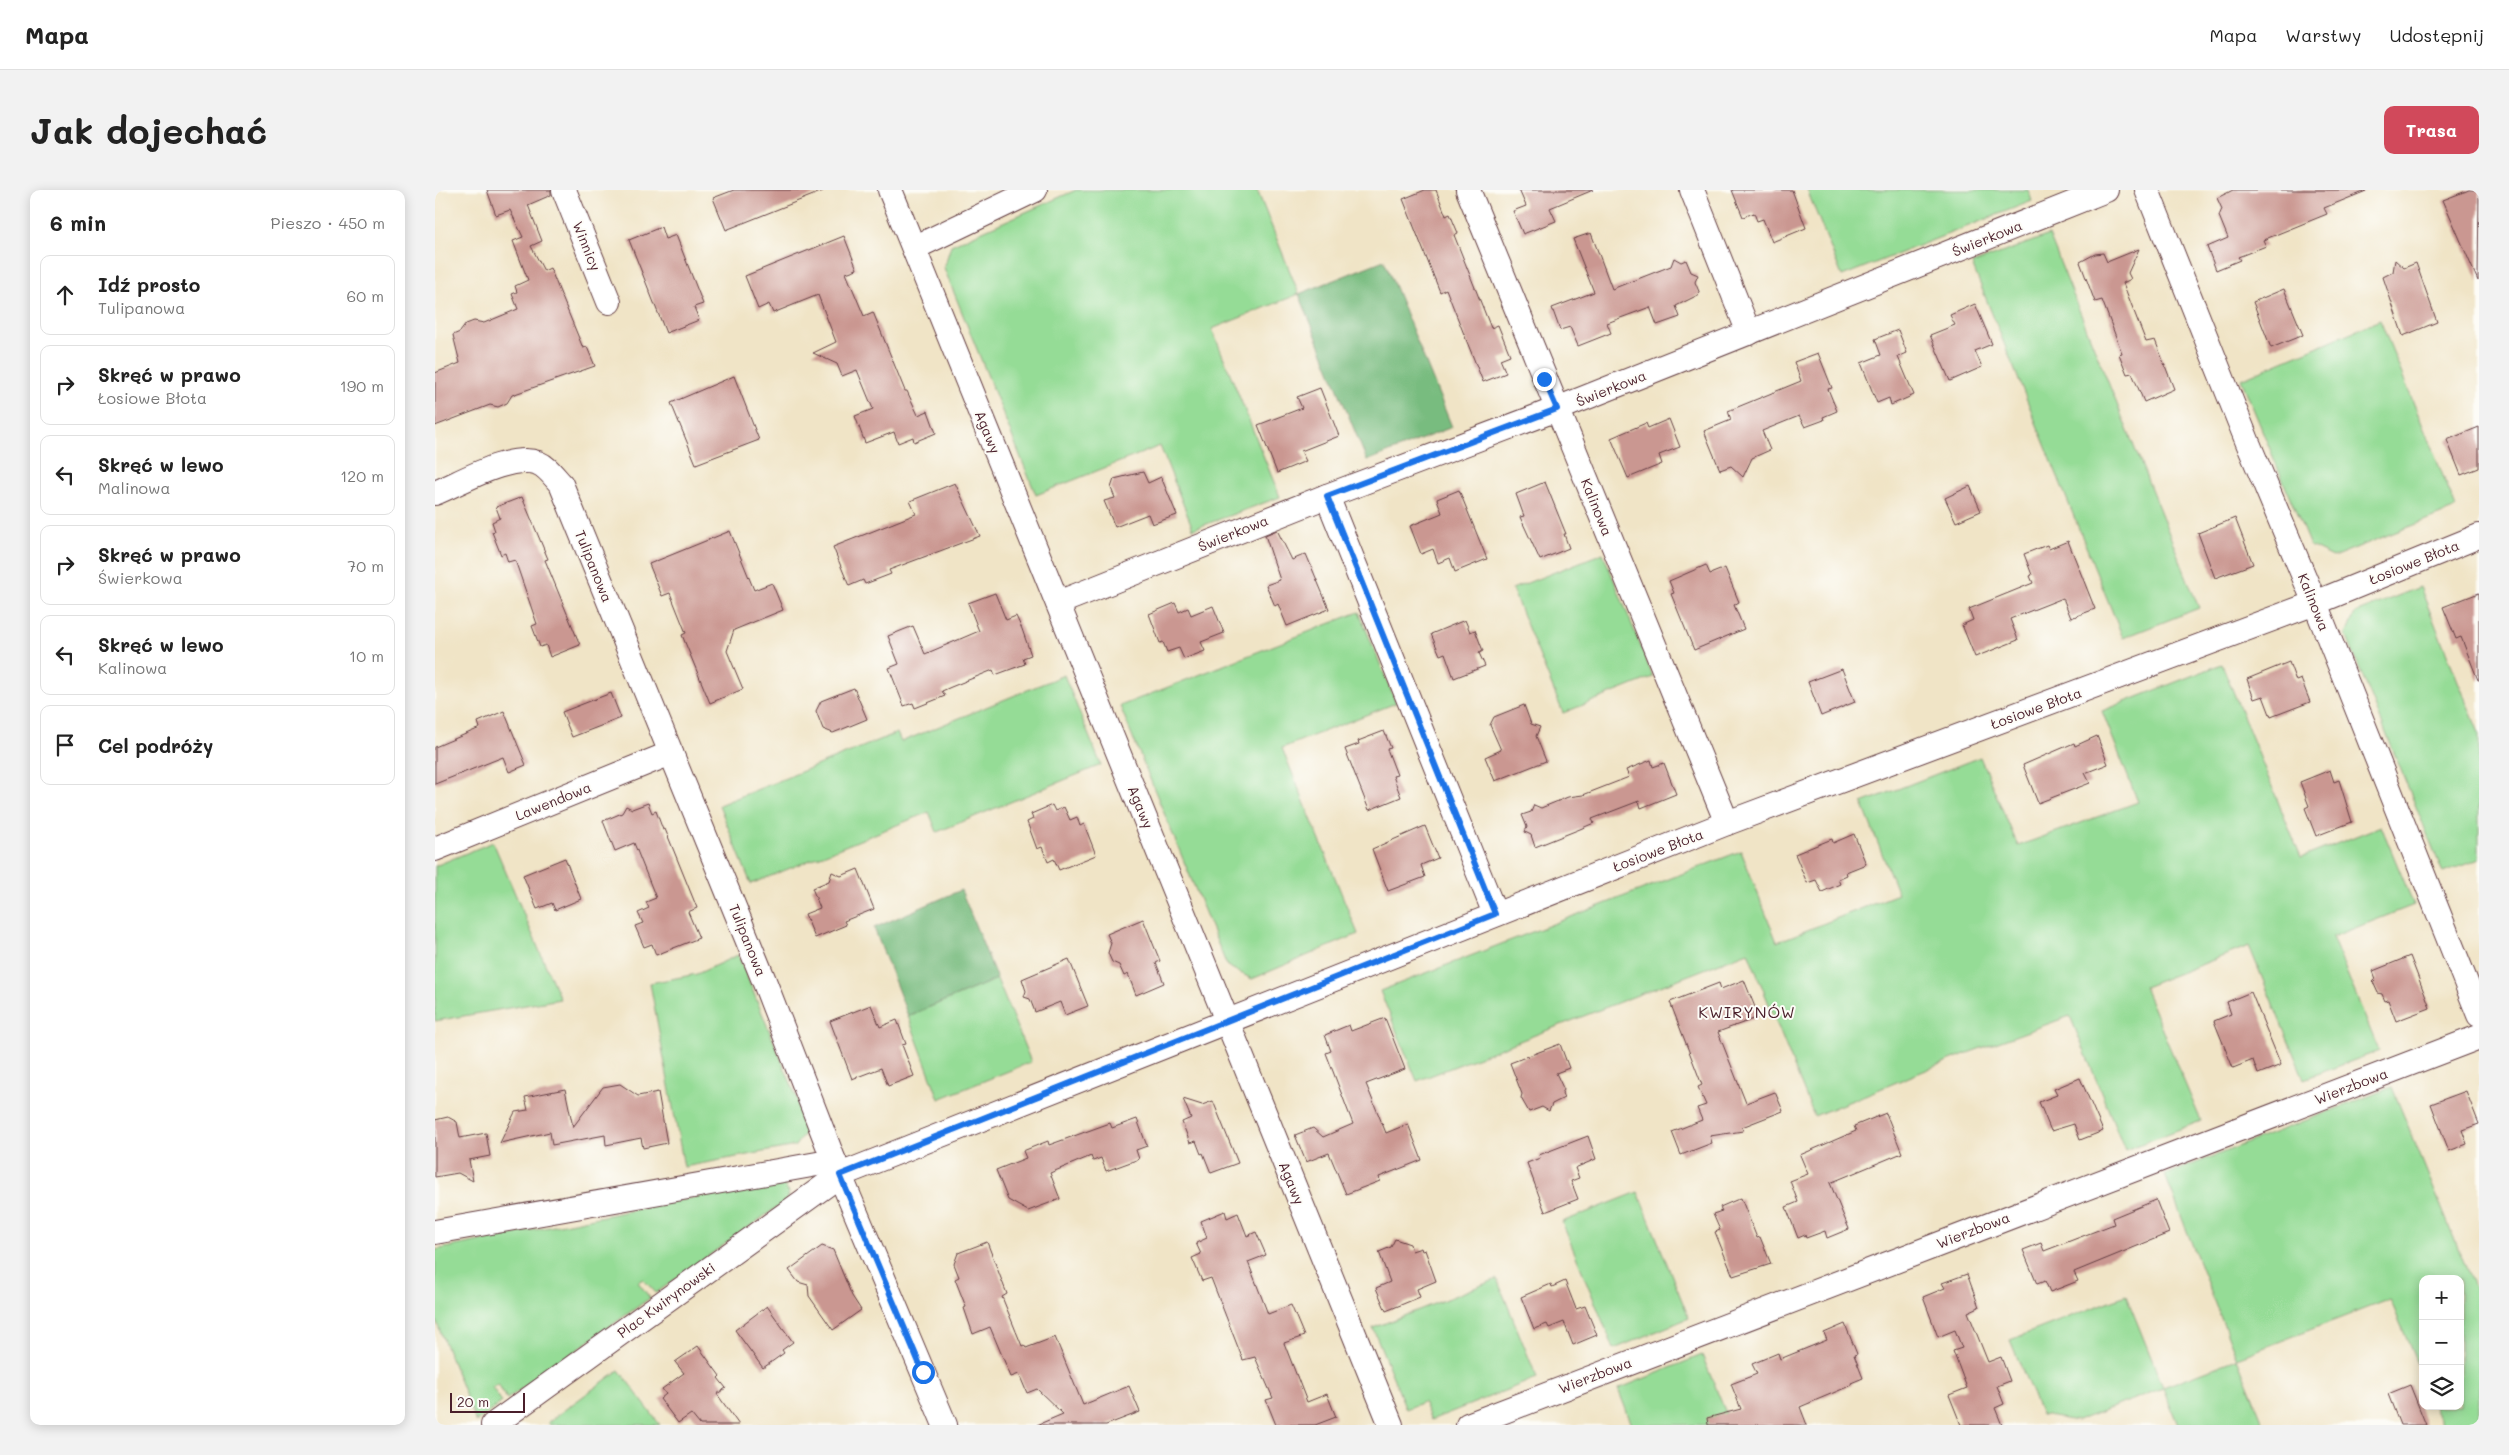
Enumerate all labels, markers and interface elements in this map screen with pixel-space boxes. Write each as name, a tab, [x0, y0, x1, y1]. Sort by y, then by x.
text: Mapa	[25, 19, 89, 50]
text: Mapa	[2209, 23, 2257, 47]
text: Warstwy	[2285, 23, 2361, 47]
text: Udostępnij	[2389, 23, 2484, 47]
button: Trasa	[2384, 106, 2479, 154]
text: Jak dojechać	[30, 107, 267, 153]
text: 6 min	[50, 209, 106, 236]
text: Pieszo · 450 m	[271, 212, 385, 233]
street label: Świerkowa	[1949, 215, 2025, 261]
street label: Winnicy	[568, 218, 606, 274]
text: Idź prosto	[98, 272, 200, 297]
icon: ahead	[51, 281, 79, 309]
text: 60 m	[347, 285, 384, 306]
text: Tulipanowa	[98, 297, 185, 318]
text: Skręć w prawo	[98, 362, 241, 387]
street label: Świerkowa	[1573, 365, 1649, 411]
route end	[1533, 368, 1556, 391]
icon: right	[51, 371, 79, 399]
text: 190 m	[340, 375, 384, 396]
text: Łosiowe Błota	[98, 387, 207, 408]
street label: Agawy	[971, 408, 1005, 456]
text: Skręć w lewo	[98, 452, 224, 477]
icon: left	[51, 461, 79, 489]
text: 120 m	[340, 465, 384, 486]
street label: Kalinowa	[1577, 475, 1617, 539]
text: Malinowa	[98, 477, 170, 498]
street label: Świerkowa	[1195, 510, 1271, 556]
street label: Tulipanowa	[571, 527, 617, 605]
street label: Łosiowe Błota	[2366, 535, 2462, 589]
text: Skręć w prawo	[98, 542, 241, 567]
icon: right	[51, 551, 79, 579]
text: 70 m	[347, 555, 384, 576]
text: Świerkowa	[98, 567, 183, 588]
street label: Kalinowa	[2294, 570, 2334, 634]
text: Skręć w lewo	[98, 632, 224, 657]
icon: left	[51, 641, 79, 669]
text: 10 m	[349, 645, 384, 666]
text: Kalinowa	[98, 657, 167, 678]
street label: Łosiowe Błota	[1988, 683, 2084, 733]
icon: arrive	[51, 731, 79, 759]
text: Cel podróży	[98, 733, 213, 758]
street label: Lawendowa	[512, 777, 594, 825]
street label: Agawy	[1124, 783, 1158, 831]
street label: Łosiowe Błota	[1610, 824, 1706, 876]
street label: Tulipanowa	[725, 901, 771, 979]
district label: KWIRYNÓW	[1698, 1001, 1796, 1022]
street label: Wierzbowa	[2312, 1063, 2390, 1109]
street label: Agawy	[1275, 1159, 1309, 1207]
street label: Wierzbowa	[1934, 1207, 2012, 1253]
street label: Plac Kwirynowski	[613, 1258, 719, 1342]
map controls	[2419, 1275, 2464, 1410]
button: +	[2419, 1275, 2464, 1320]
button: −	[2419, 1320, 2464, 1365]
street label: Wierzbowa	[1556, 1352, 1634, 1398]
route start	[912, 1361, 935, 1384]
button: layers	[2419, 1365, 2464, 1410]
scale bar	[450, 1390, 525, 1413]
text: 20 m	[457, 1392, 489, 1411]

